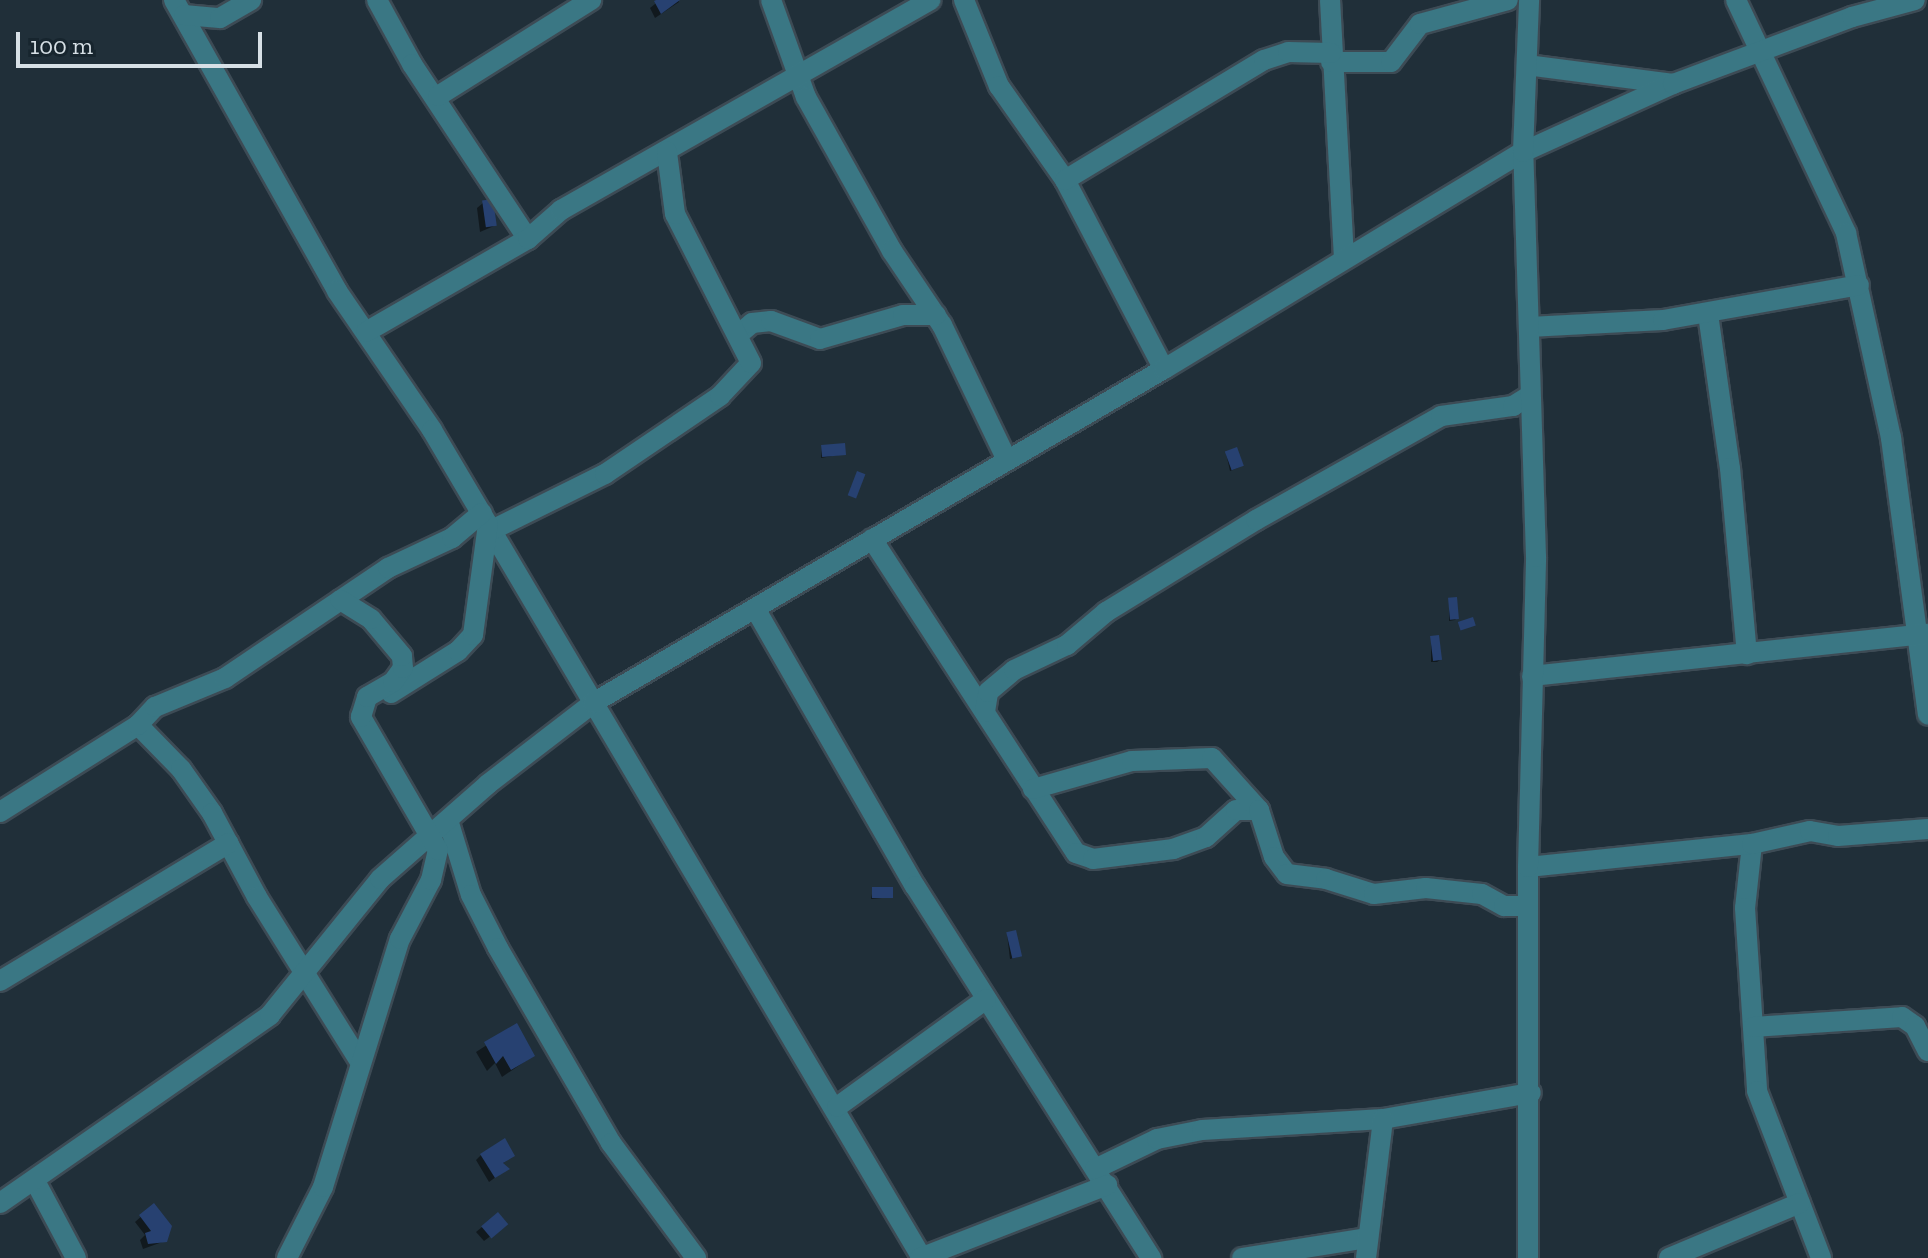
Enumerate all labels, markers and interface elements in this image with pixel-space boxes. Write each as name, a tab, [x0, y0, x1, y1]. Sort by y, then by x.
scale bar	[20, 16, 266, 66]
text: 100 m	[30, 31, 93, 60]

